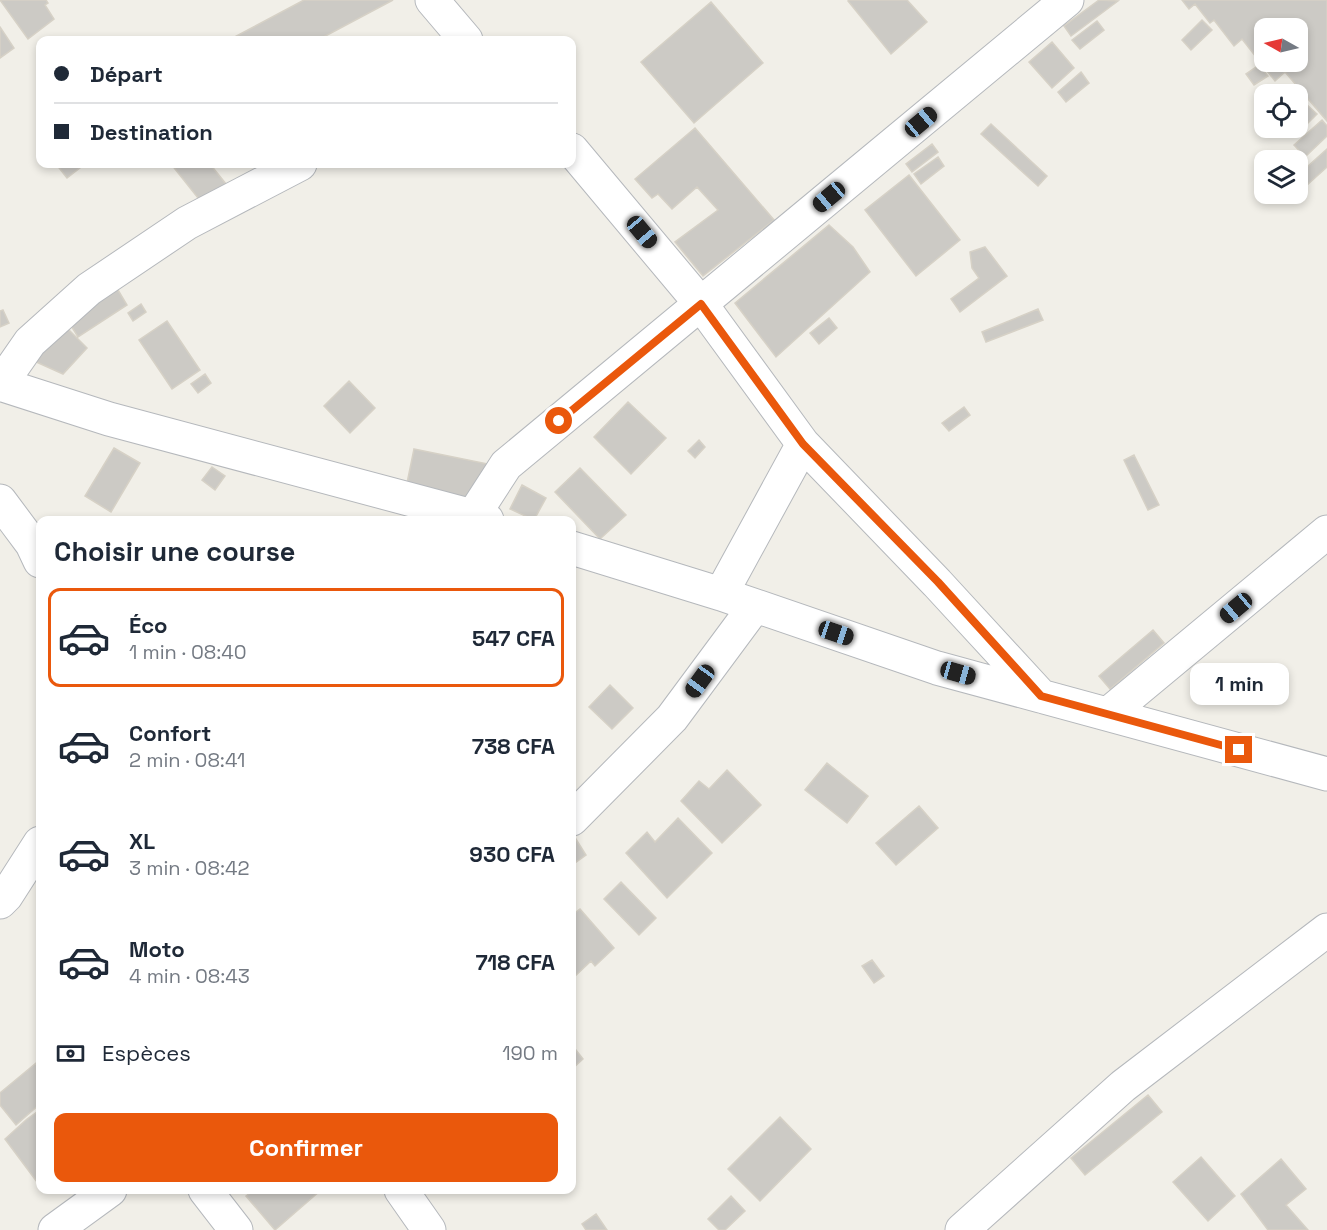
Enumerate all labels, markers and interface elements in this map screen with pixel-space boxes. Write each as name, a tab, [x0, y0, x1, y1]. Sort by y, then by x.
north arrow	[1254, 18, 1308, 72]
map controls	[1254, 18, 1308, 204]
text: Départ	[90, 60, 163, 88]
button: locate	[1254, 84, 1308, 138]
car	[901, 104, 941, 140]
text: Destination	[90, 118, 213, 146]
button: layers	[1254, 150, 1308, 204]
car	[809, 179, 849, 215]
car	[624, 212, 660, 252]
route start	[545, 407, 572, 434]
text: Choisir une course	[54, 534, 295, 569]
car	[1216, 590, 1256, 626]
icon: car	[57, 611, 111, 665]
text: Éco	[129, 611, 168, 639]
car	[816, 619, 856, 647]
text: 547 CFA	[472, 624, 555, 652]
text: 1 min · 08:40	[129, 639, 247, 665]
car	[938, 659, 978, 687]
car	[682, 661, 718, 701]
callout: 1 min	[1190, 663, 1288, 705]
text: 1 min	[1215, 671, 1264, 697]
icon: car	[57, 719, 111, 773]
text: Confort	[129, 719, 211, 747]
text: 738 CFA	[472, 732, 555, 760]
route end	[1225, 736, 1252, 763]
text: 2 min · 08:41	[129, 747, 245, 773]
icon: car	[57, 827, 111, 881]
text: XL	[129, 827, 155, 855]
text: 930 CFA	[469, 840, 555, 868]
text: 3 min · 08:42	[129, 855, 250, 881]
icon: car	[57, 935, 111, 989]
text: Moto	[129, 935, 185, 963]
text: 718 CFA	[475, 948, 555, 976]
text: 4 min · 08:43	[129, 963, 250, 989]
icon: cash	[54, 1037, 87, 1070]
text: Espèces	[102, 1039, 191, 1067]
text: 190 m	[502, 1040, 558, 1066]
button: Confirmer	[54, 1113, 558, 1182]

